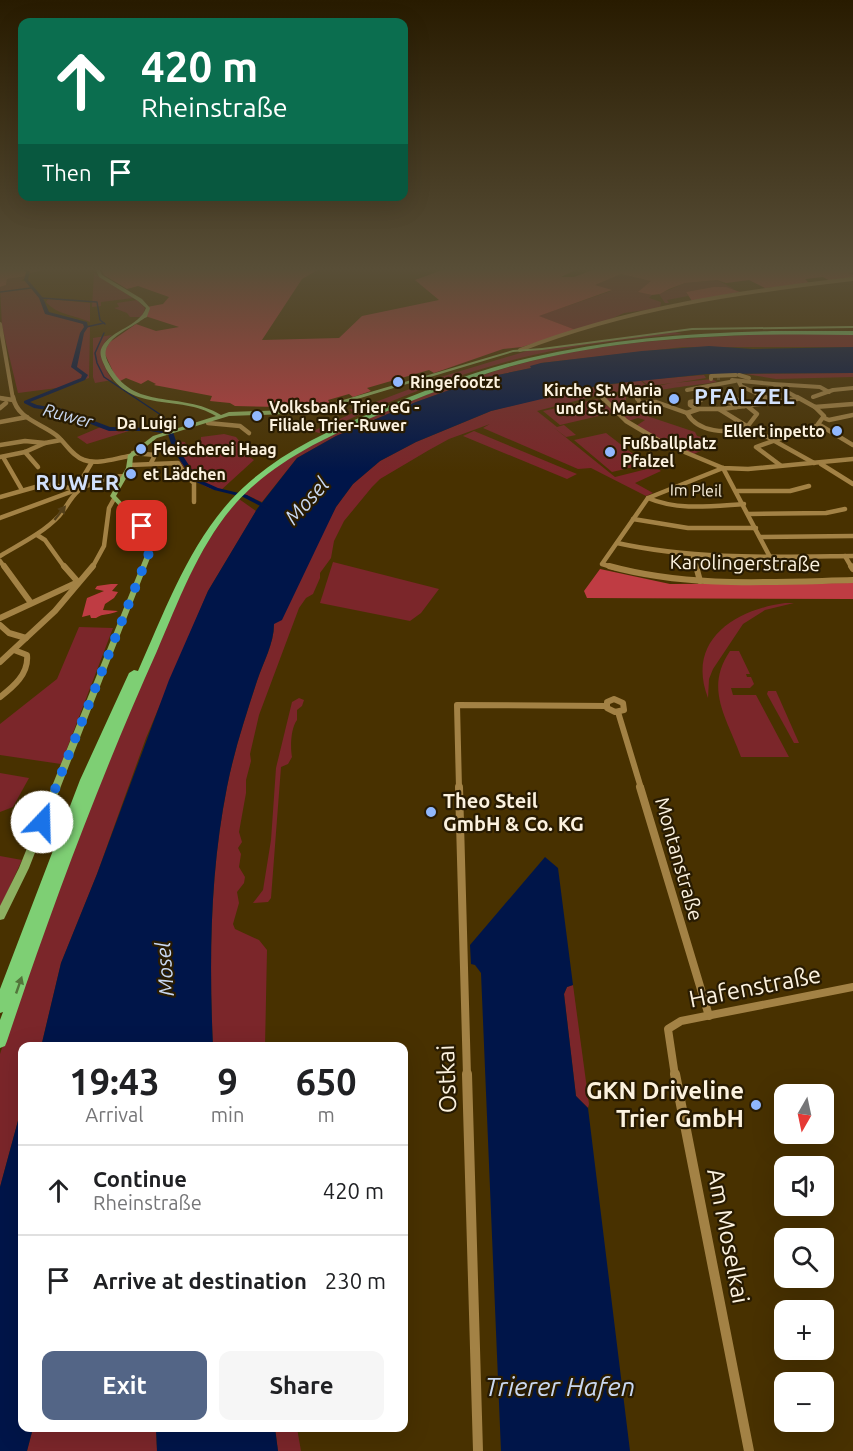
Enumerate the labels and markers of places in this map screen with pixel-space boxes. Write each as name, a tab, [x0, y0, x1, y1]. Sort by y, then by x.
place label: Ringefootzt	[410, 373, 500, 391]
marker: Ringefootzt	[391, 375, 405, 389]
place label: Kirche St. Maria und St. Martin	[543, 381, 662, 417]
marker: Kirche St. Maria und St. Martin	[667, 392, 681, 406]
place label: Volksbank Trier eG - Filiale Trier-Ruwer	[269, 398, 419, 434]
marker: Volksbank Trier eG - Filiale Trier-Ruwer	[250, 409, 264, 423]
place label: Da Luigi	[116, 414, 177, 432]
marker: Da Luigi	[182, 416, 196, 430]
place label: Ellert inpetto	[724, 422, 825, 440]
marker: Ellert inpetto	[830, 424, 844, 438]
place label: Fußballplatz Pfalzel	[622, 434, 717, 470]
place label: Fleischerei Haag	[153, 440, 277, 458]
marker: Fleischerei Haag	[134, 442, 148, 456]
marker: Fußballplatz Pfalzel	[603, 445, 617, 459]
place label: et Lädchen	[143, 465, 226, 483]
marker: et Lädchen	[124, 467, 138, 481]
pin	[116, 500, 167, 551]
place label: Theo Steil GmbH & Co. KG	[443, 789, 584, 835]
marker: Theo Steil GmbH & Co. KG	[424, 805, 438, 819]
place label: GKN Driveline Trier GmbH	[586, 1077, 744, 1132]
marker: GKN Driveline Trier GmbH	[749, 1098, 763, 1112]

